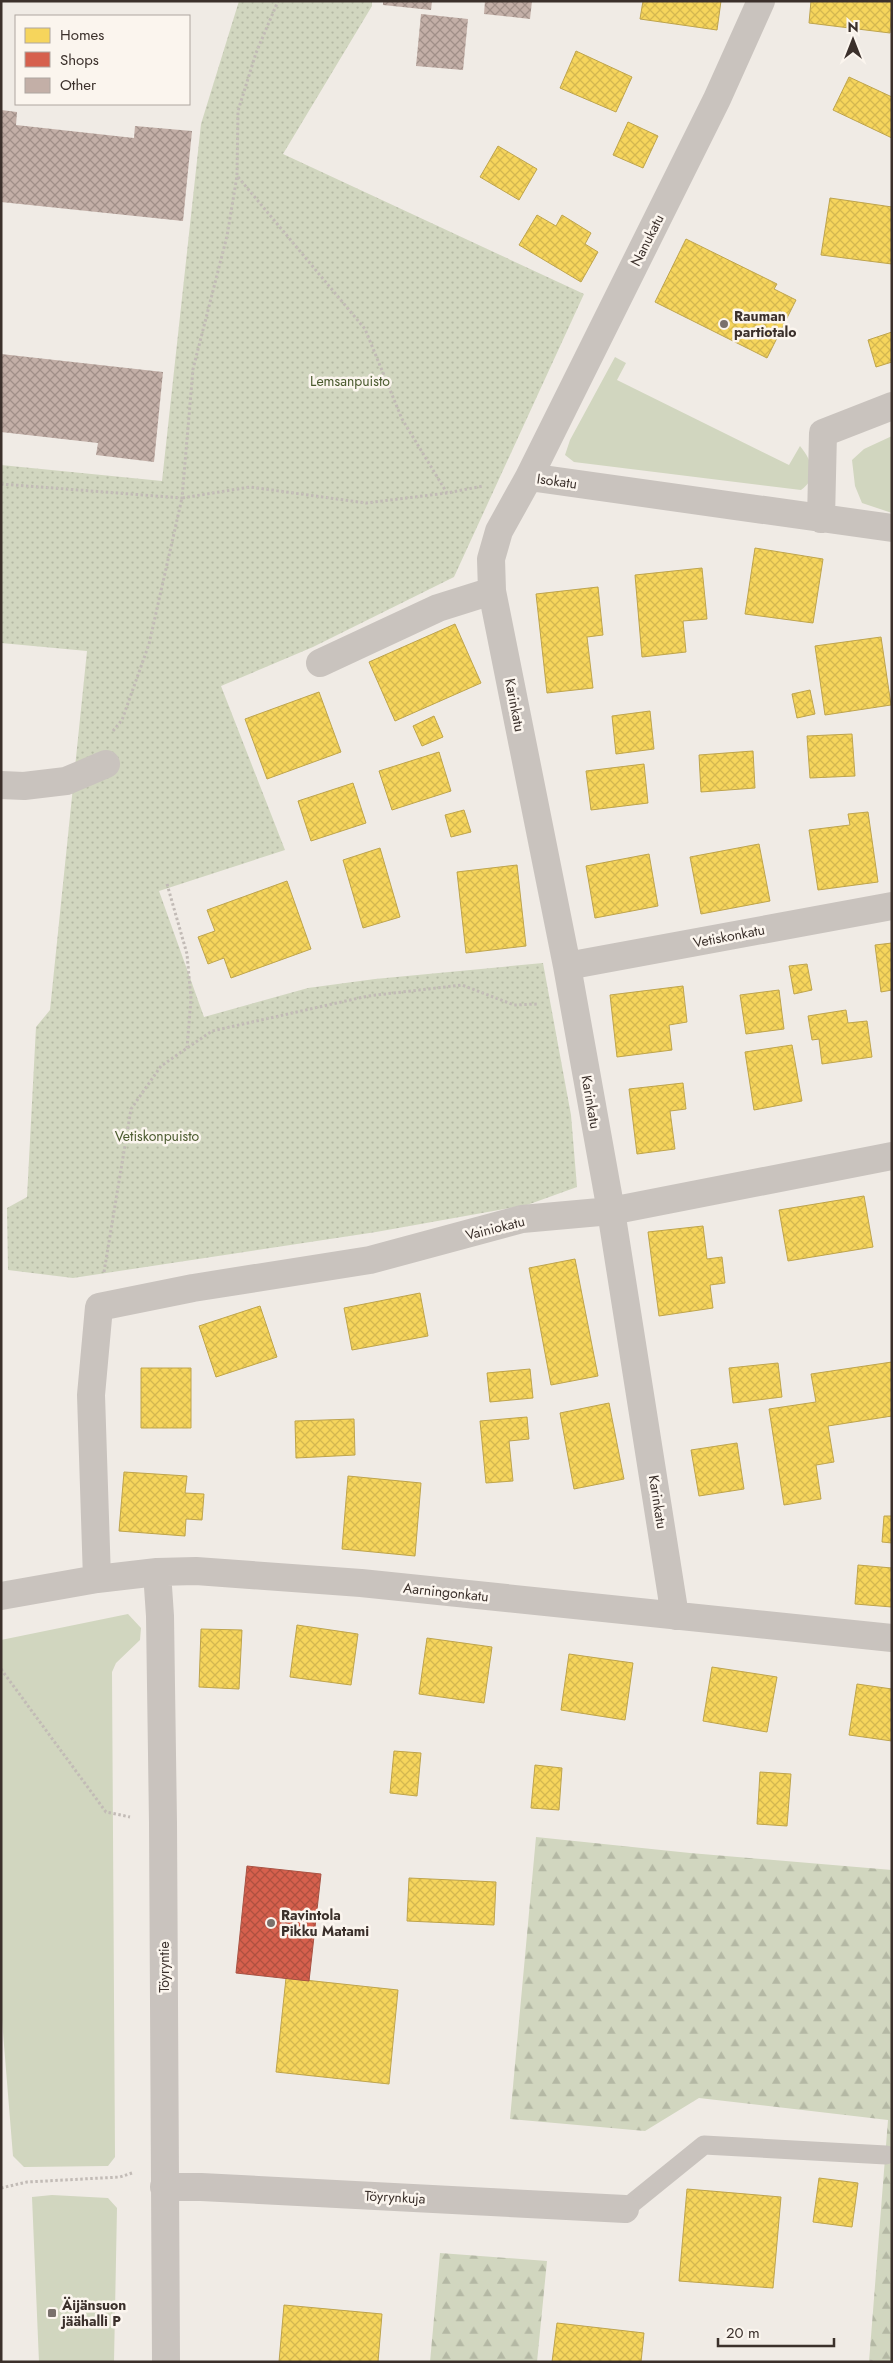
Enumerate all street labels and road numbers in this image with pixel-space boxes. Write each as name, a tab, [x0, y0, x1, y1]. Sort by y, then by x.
street label: Nanukatu	[625, 211, 669, 269]
street label: Isokatu	[536, 468, 578, 494]
street label: Karinkatu	[500, 677, 530, 733]
street label: Vetiskonkatu	[691, 919, 767, 953]
street label: Karinkatu	[576, 1074, 606, 1130]
street label: Vainiokatu	[463, 1211, 527, 1245]
street label: Karinkatu	[644, 1474, 672, 1530]
street label: Aarningonkatu	[402, 1578, 490, 1606]
street label: Töyryntie	[154, 1941, 174, 1993]
street label: Töyrynkuja	[364, 2185, 426, 2209]

